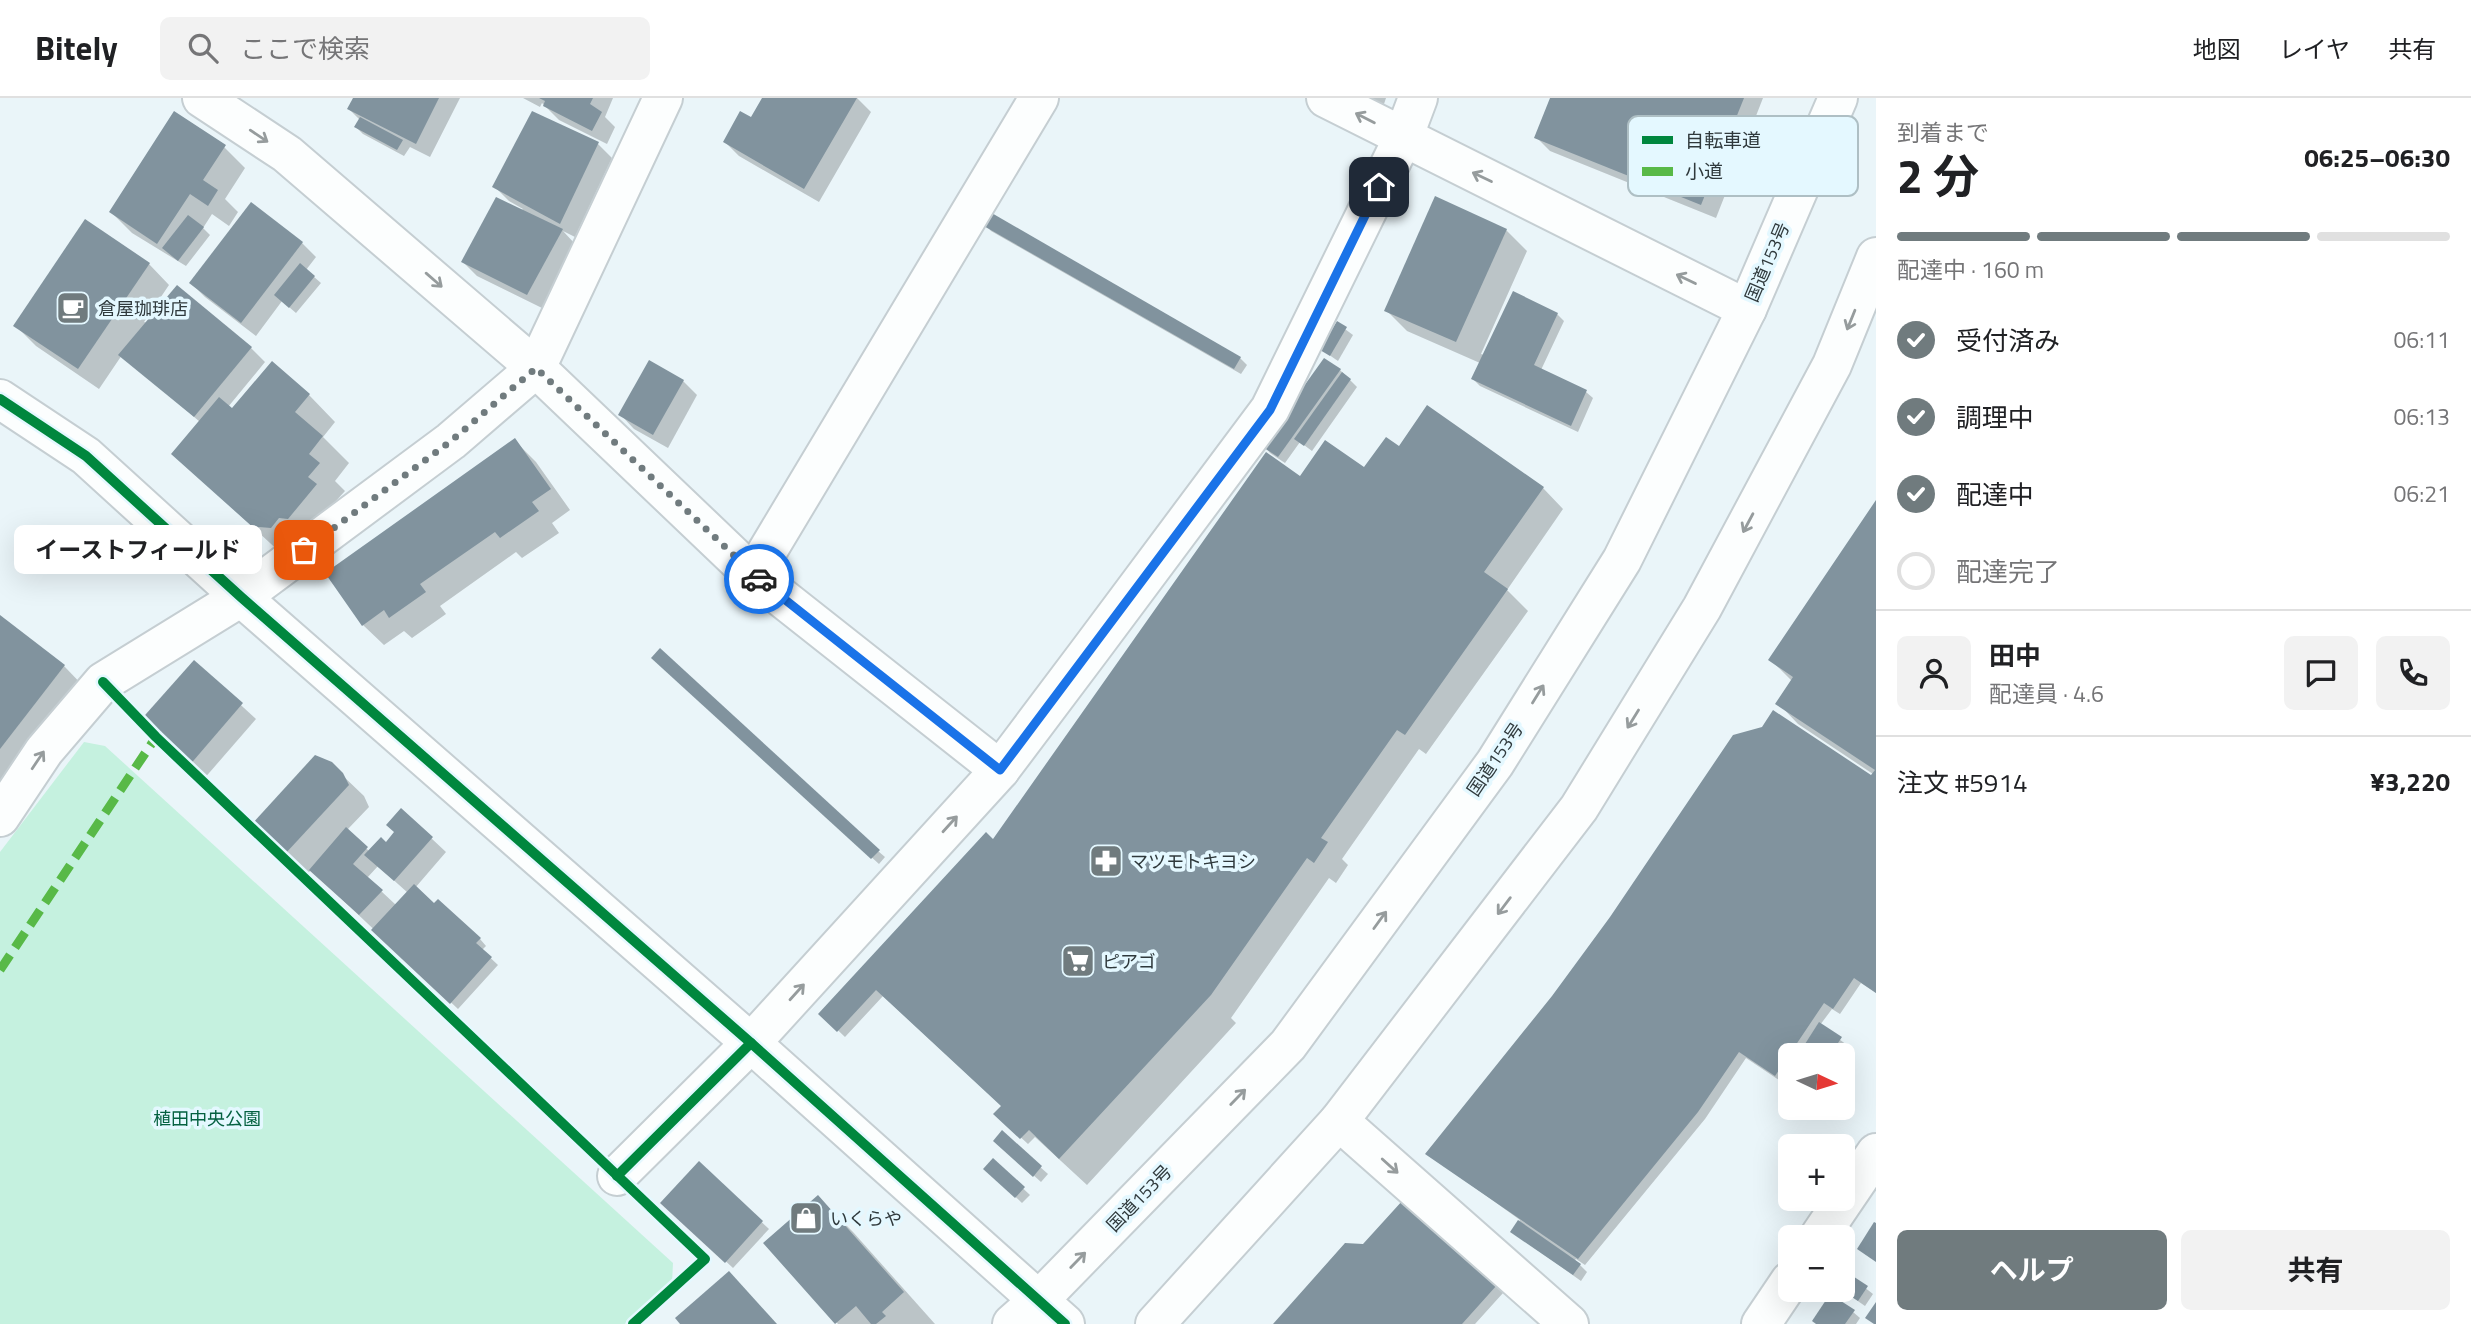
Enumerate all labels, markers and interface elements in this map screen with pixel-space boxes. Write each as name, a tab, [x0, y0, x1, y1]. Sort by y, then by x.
search box	[160, 17, 650, 80]
text: Bitely	[35, 23, 118, 73]
icon: search	[184, 29, 222, 67]
text: ここで検索	[240, 29, 370, 68]
text: 地図	[2193, 31, 2241, 67]
text: レイヤ	[2279, 31, 2350, 67]
text: 共有	[2388, 31, 2436, 67]
one-way arrow	[1355, 111, 1376, 124]
text: 到着まで	[1897, 115, 1989, 150]
legend	[1628, 116, 1858, 196]
text: 自転車道	[1685, 125, 1761, 154]
one-way arrow	[248, 129, 268, 143]
text: 06:25–06:30	[2304, 138, 2450, 177]
text: 2 分	[1897, 141, 1979, 211]
text: 小道	[1685, 156, 1723, 185]
pin	[1349, 157, 1409, 217]
icon: home	[1360, 168, 1398, 206]
one-way arrow	[1472, 170, 1493, 184]
street label: 国道153号	[1738, 218, 1796, 306]
text: 配達中 · 160 m	[1897, 252, 2044, 287]
one-way arrow	[1676, 271, 1697, 285]
one-way arrow	[425, 272, 443, 288]
cafe icon: 倉屋珈琲店	[54, 289, 92, 327]
place label: 倉屋珈琲店	[98, 295, 188, 322]
one-way arrow	[1843, 309, 1856, 331]
icon: check	[1897, 321, 1935, 359]
text: 受付済み	[1956, 321, 2060, 360]
text: 06:11	[2393, 322, 2450, 357]
icon: check	[1897, 398, 1935, 436]
text: 調理中	[1956, 398, 2034, 437]
text: 06:13	[2393, 399, 2450, 434]
icon: check	[1897, 475, 1935, 513]
text: 配達中	[1956, 475, 2034, 514]
text: 06:21	[2393, 476, 2450, 511]
one-way arrow	[1741, 512, 1754, 533]
pin	[274, 520, 334, 580]
callout: イーストフィールド	[14, 526, 262, 574]
icon: bag	[285, 531, 323, 569]
text: イーストフィールド	[35, 532, 241, 567]
courier	[724, 544, 794, 614]
text: 配達完了	[1956, 552, 2060, 591]
icon: car	[740, 560, 778, 598]
button: person	[1897, 636, 1971, 710]
text: 田中	[1989, 636, 2041, 675]
button: chat	[2284, 636, 2358, 710]
button: phone	[2376, 636, 2450, 710]
text: 配達員 · 4.6	[1989, 676, 2104, 711]
one-way arrow	[1531, 684, 1545, 704]
one-way arrow	[1626, 709, 1640, 729]
street label: 国道153号	[1460, 717, 1530, 801]
one-way arrow	[31, 751, 45, 770]
text: ¥3,220	[2370, 762, 2450, 801]
text: 注文 #5914	[1897, 763, 2028, 802]
one-way arrow	[942, 816, 959, 833]
pharmacy icon: マツモトキヨシ	[1087, 842, 1125, 880]
place label: マツモトキヨシ	[1130, 848, 1256, 875]
one-way arrow	[1496, 896, 1511, 915]
one-way arrow	[1372, 911, 1387, 930]
supermarket icon: ピアゴ	[1059, 942, 1097, 980]
place label: ピアゴ	[1102, 948, 1156, 975]
one-way arrow	[789, 983, 805, 1001]
north arrow	[1778, 1043, 1855, 1120]
map controls	[1778, 1043, 1855, 1302]
one-way arrow	[1229, 1089, 1246, 1106]
park label: 植田中央公園	[153, 1105, 261, 1132]
button: +	[1778, 1134, 1855, 1211]
street label: 国道153号	[1100, 1158, 1178, 1238]
one-way arrow	[1381, 1158, 1399, 1174]
shop icon: いくらや	[787, 1199, 825, 1237]
place label: いくらや	[830, 1205, 902, 1232]
button: −	[1778, 1225, 1855, 1302]
button: ヘルプ	[1897, 1230, 2167, 1310]
button: 共有	[2181, 1230, 2450, 1310]
one-way arrow	[1070, 1252, 1087, 1269]

